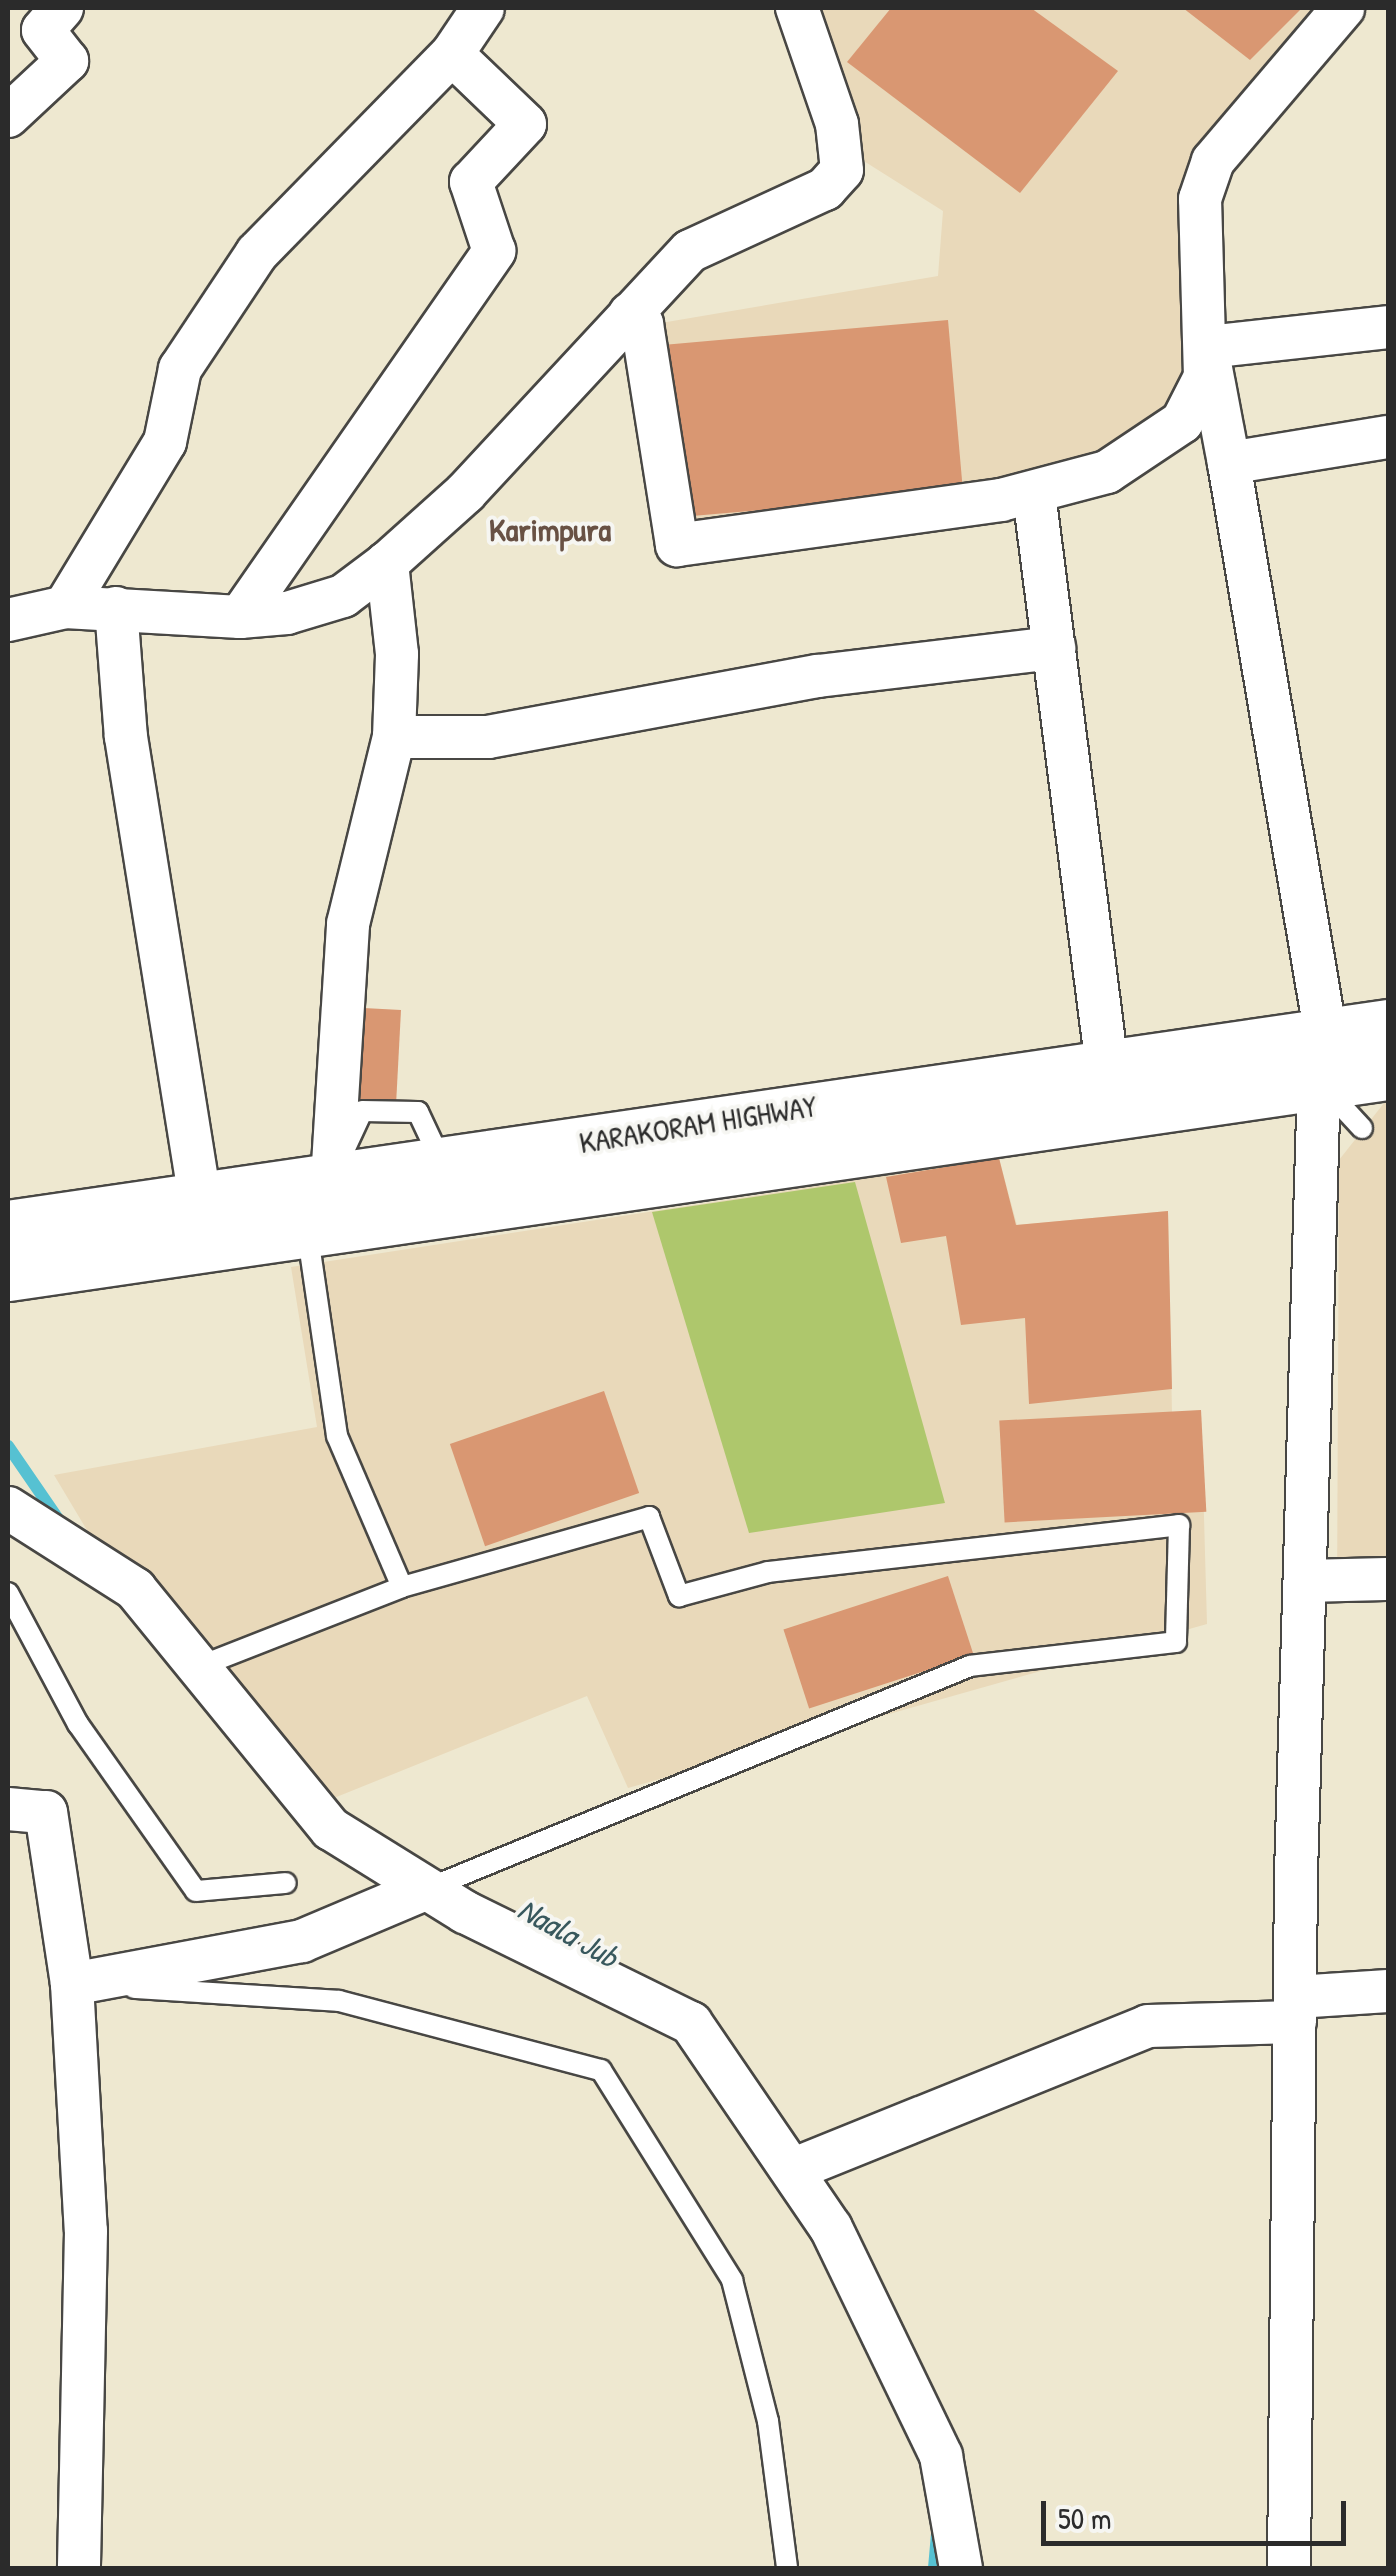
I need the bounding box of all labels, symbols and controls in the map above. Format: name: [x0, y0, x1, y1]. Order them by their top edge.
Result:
district label: Karimpura: [489, 511, 611, 549]
street label: KARAKORAM HIGHWAY: [577, 1087, 819, 1161]
water label: Naala Jub: [511, 1890, 625, 1976]
scale bar: [1046, 2481, 1351, 2543]
text: 50 m: [1058, 2498, 1111, 2538]

